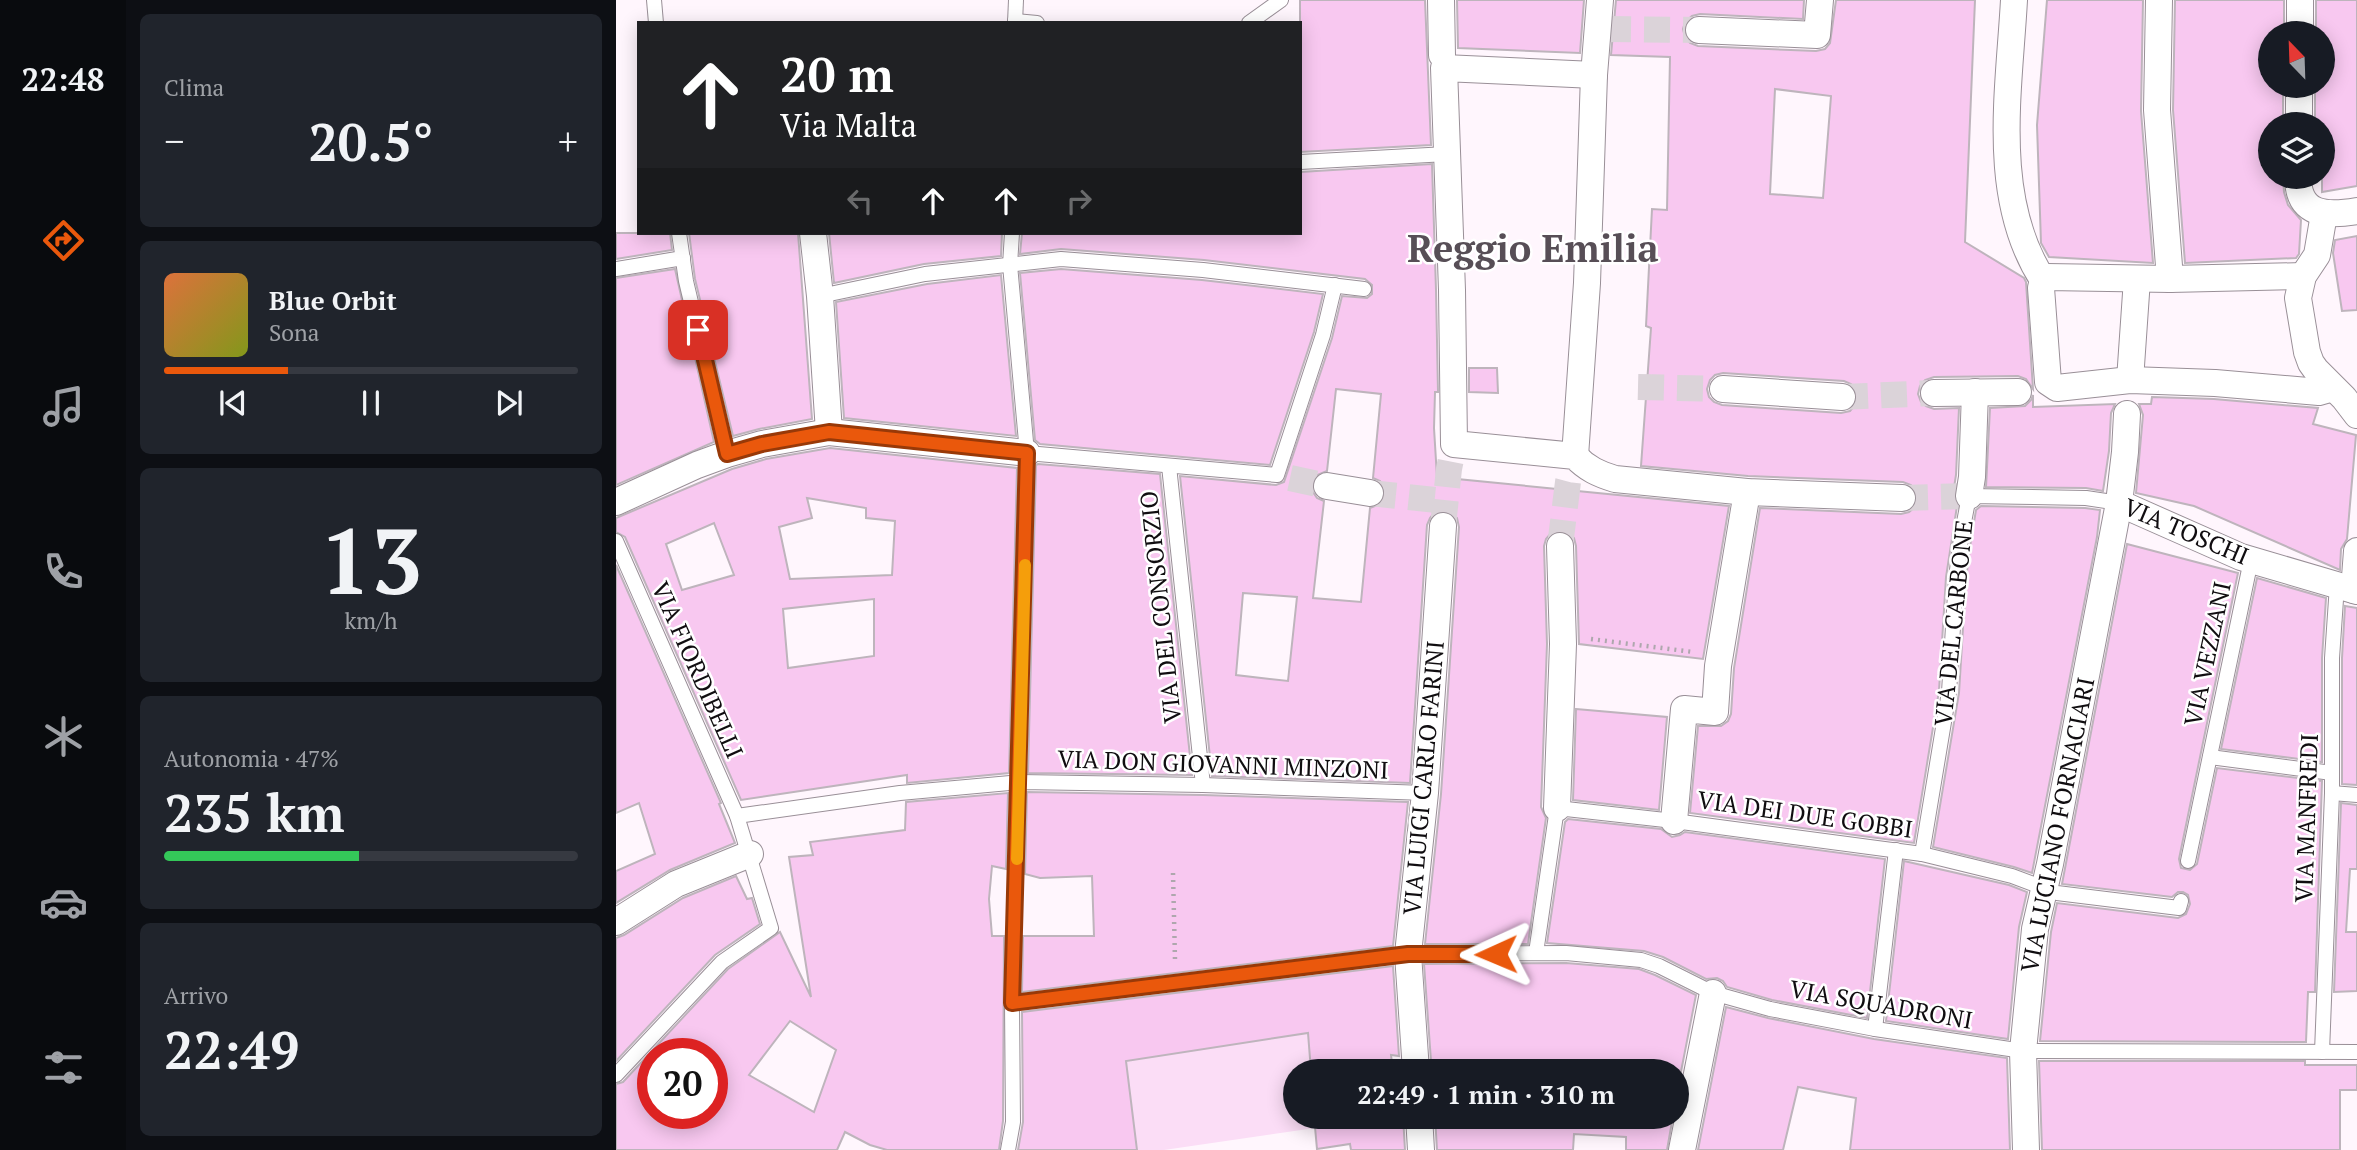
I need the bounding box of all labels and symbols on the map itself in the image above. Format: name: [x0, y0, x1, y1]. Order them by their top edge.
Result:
north arrow: [2258, 21, 2334, 98]
district label: Reggio Emilia: [1407, 223, 1659, 273]
pin: [668, 300, 728, 360]
street label: VIA DEL CONSORZIO: [1132, 489, 1188, 725]
street label: VIA TOSCHI: [2119, 490, 2254, 572]
street label: VIA DEL CARBONE: [1926, 518, 1980, 728]
street label: VIA FIORDIBELLI: [645, 576, 751, 763]
street label: VIA VEZZANI: [2176, 579, 2238, 729]
street label: VIA LUIGI CARLO FARINI: [1395, 639, 1451, 916]
street label: VIA LUCIANO FORNACIARI: [2013, 674, 2101, 975]
street label: VIA MANFREDI: [2287, 733, 2325, 903]
street label: VIA DON GIOVANNI MINZONI: [1057, 742, 1389, 786]
street label: VIA DEI DUE GOBBI: [1695, 783, 1915, 845]
position arrow: [1459, 917, 1533, 991]
street label: VIA SQUADRONI: [1787, 972, 1975, 1036]
speed limit sign: 20: [637, 1038, 728, 1129]

